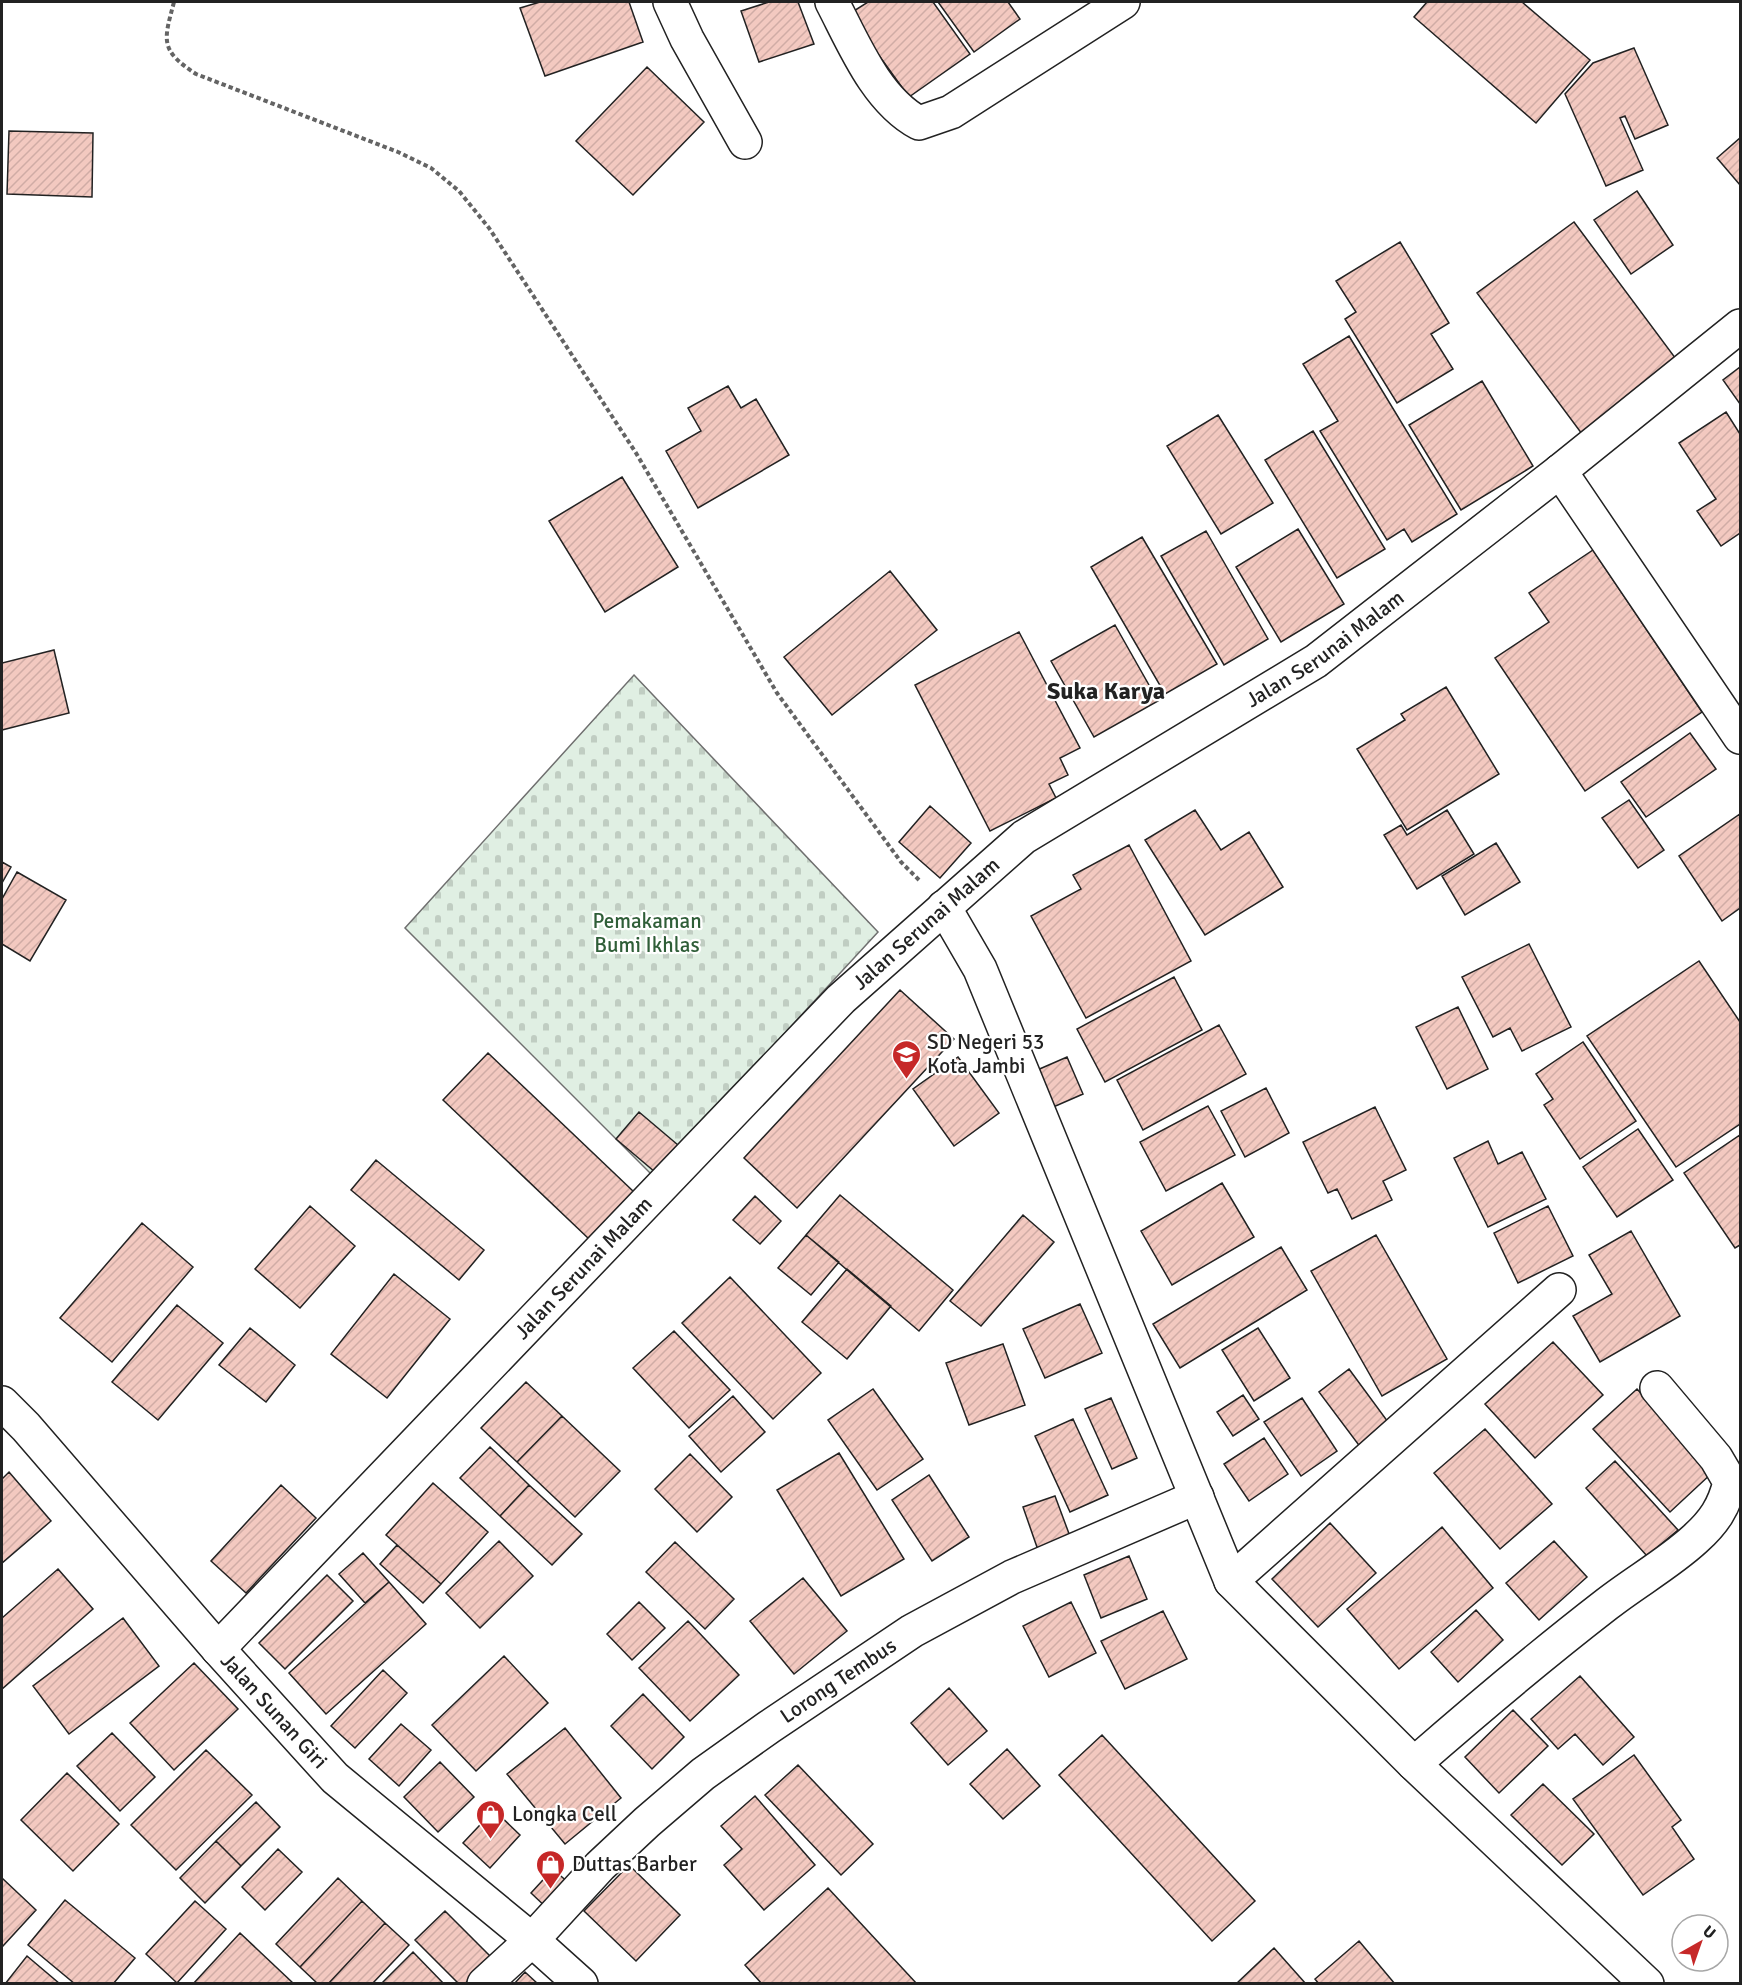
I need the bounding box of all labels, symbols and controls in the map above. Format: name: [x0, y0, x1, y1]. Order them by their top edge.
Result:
street label: Jalan Serunai Malam: [1241, 584, 1409, 713]
district label: Suka Karya: [1047, 676, 1165, 706]
street label: Jalan Serunai Malam: [847, 852, 1005, 996]
park label: Pemakaman Bumi Ikhlas: [592, 908, 702, 958]
place label: SD Negeri 53 Kota Jambi: [927, 1029, 1044, 1079]
school or university icon: SD Negeri 53 Kota Jambi: [890, 1038, 922, 1080]
street label: Jalan Serunai Malam: [509, 1191, 658, 1345]
street label: Lorong Tembus: [775, 1632, 901, 1729]
street label: Jalan Sunan Giri: [215, 1648, 333, 1774]
shop icon: Longka Cell: [475, 1798, 507, 1840]
place label: Longka Cell: [512, 1801, 617, 1827]
shop icon: Duttas Barber: [535, 1848, 567, 1890]
place label: Duttas Barber: [572, 1851, 697, 1877]
north arrow: [1670, 1913, 1730, 1973]
text: U: [1698, 1921, 1720, 1943]

